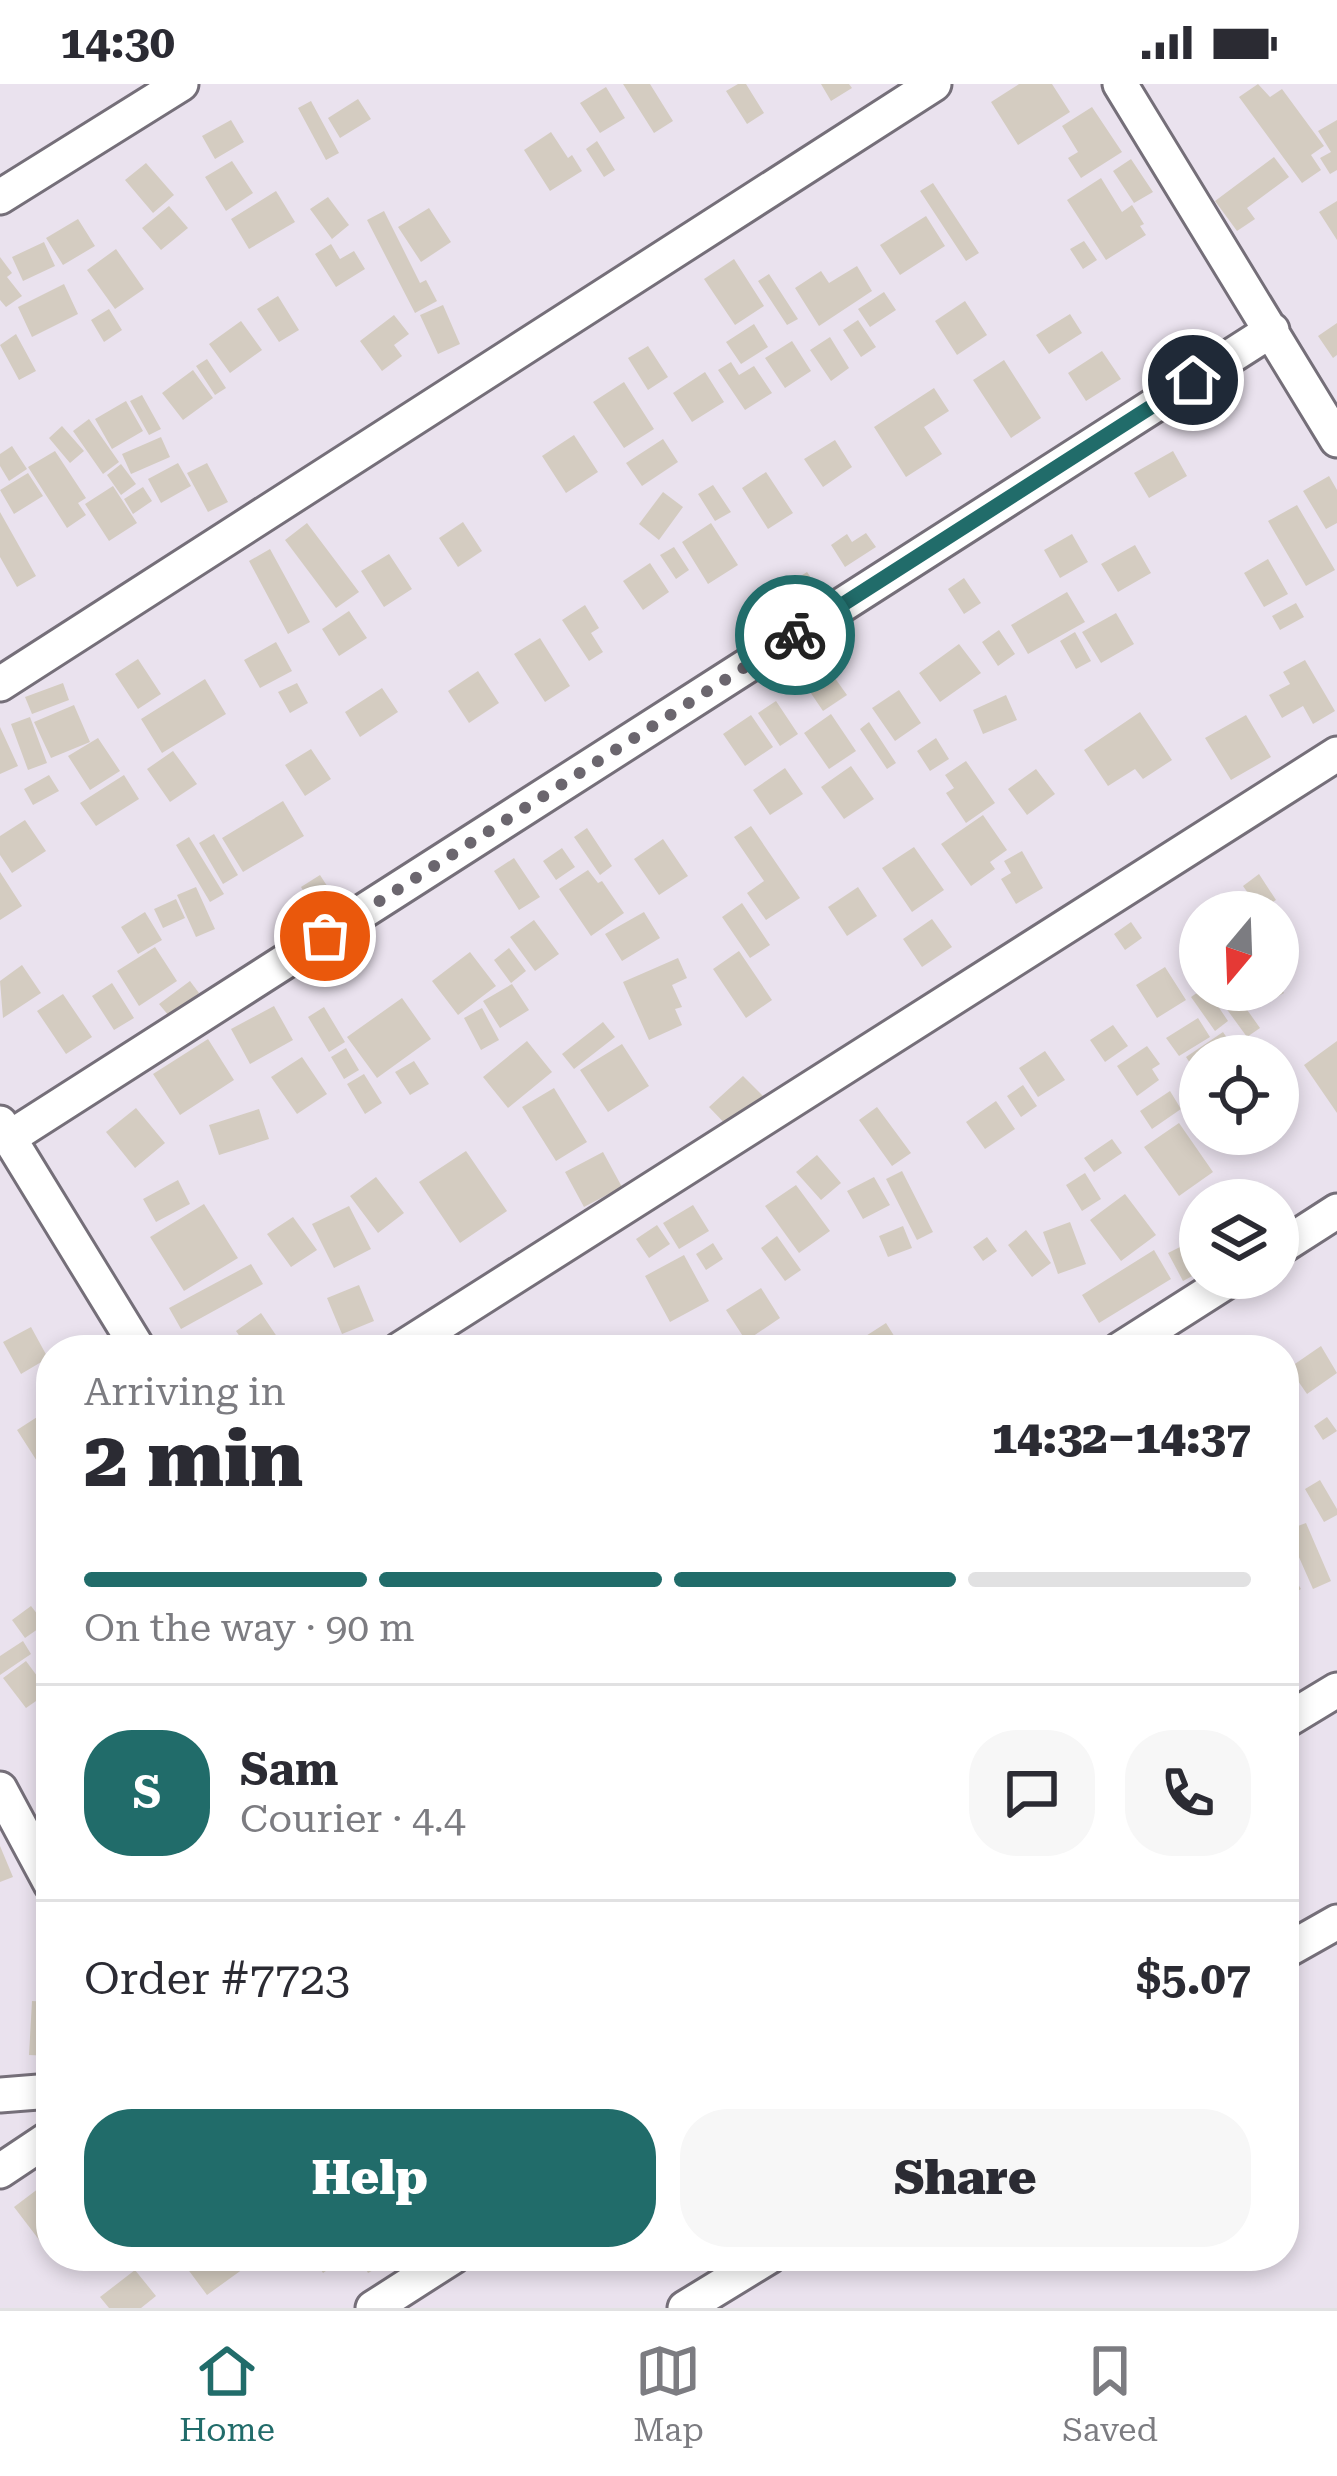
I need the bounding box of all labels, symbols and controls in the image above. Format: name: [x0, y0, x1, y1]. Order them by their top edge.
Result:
text: 14:30: [60, 16, 175, 69]
pin: [1142, 329, 1244, 431]
icon: home: [1160, 347, 1226, 413]
courier: [735, 575, 855, 695]
icon: bike: [762, 602, 828, 668]
pin: [274, 885, 376, 987]
north arrow: [1179, 891, 1299, 1011]
map controls: [1179, 891, 1299, 1299]
icon: bag: [292, 903, 358, 969]
button: locate: [1179, 1035, 1299, 1155]
button: layers: [1179, 1179, 1299, 1299]
text: Arriving in: [84, 1369, 286, 1415]
text: 14:32–14:37: [992, 1411, 1251, 1464]
text: 2 min: [84, 1414, 303, 1505]
text: On the way · 90 m: [84, 1605, 415, 1651]
button: chat: [969, 1730, 1095, 1856]
button: phone: [1125, 1730, 1251, 1856]
text: Sam: [240, 1743, 338, 1796]
text: S: [133, 1766, 161, 1819]
text: Courier · 4.4: [240, 1796, 466, 1842]
text: Order #7723: [84, 1952, 350, 2005]
text: $5.07: [1136, 1952, 1251, 2005]
button: Help: [84, 2109, 656, 2247]
button: Share: [680, 2109, 1251, 2247]
tab: Home: [179, 2338, 275, 2449]
tab: Map: [633, 2338, 704, 2449]
tab: Saved: [1062, 2338, 1158, 2449]

